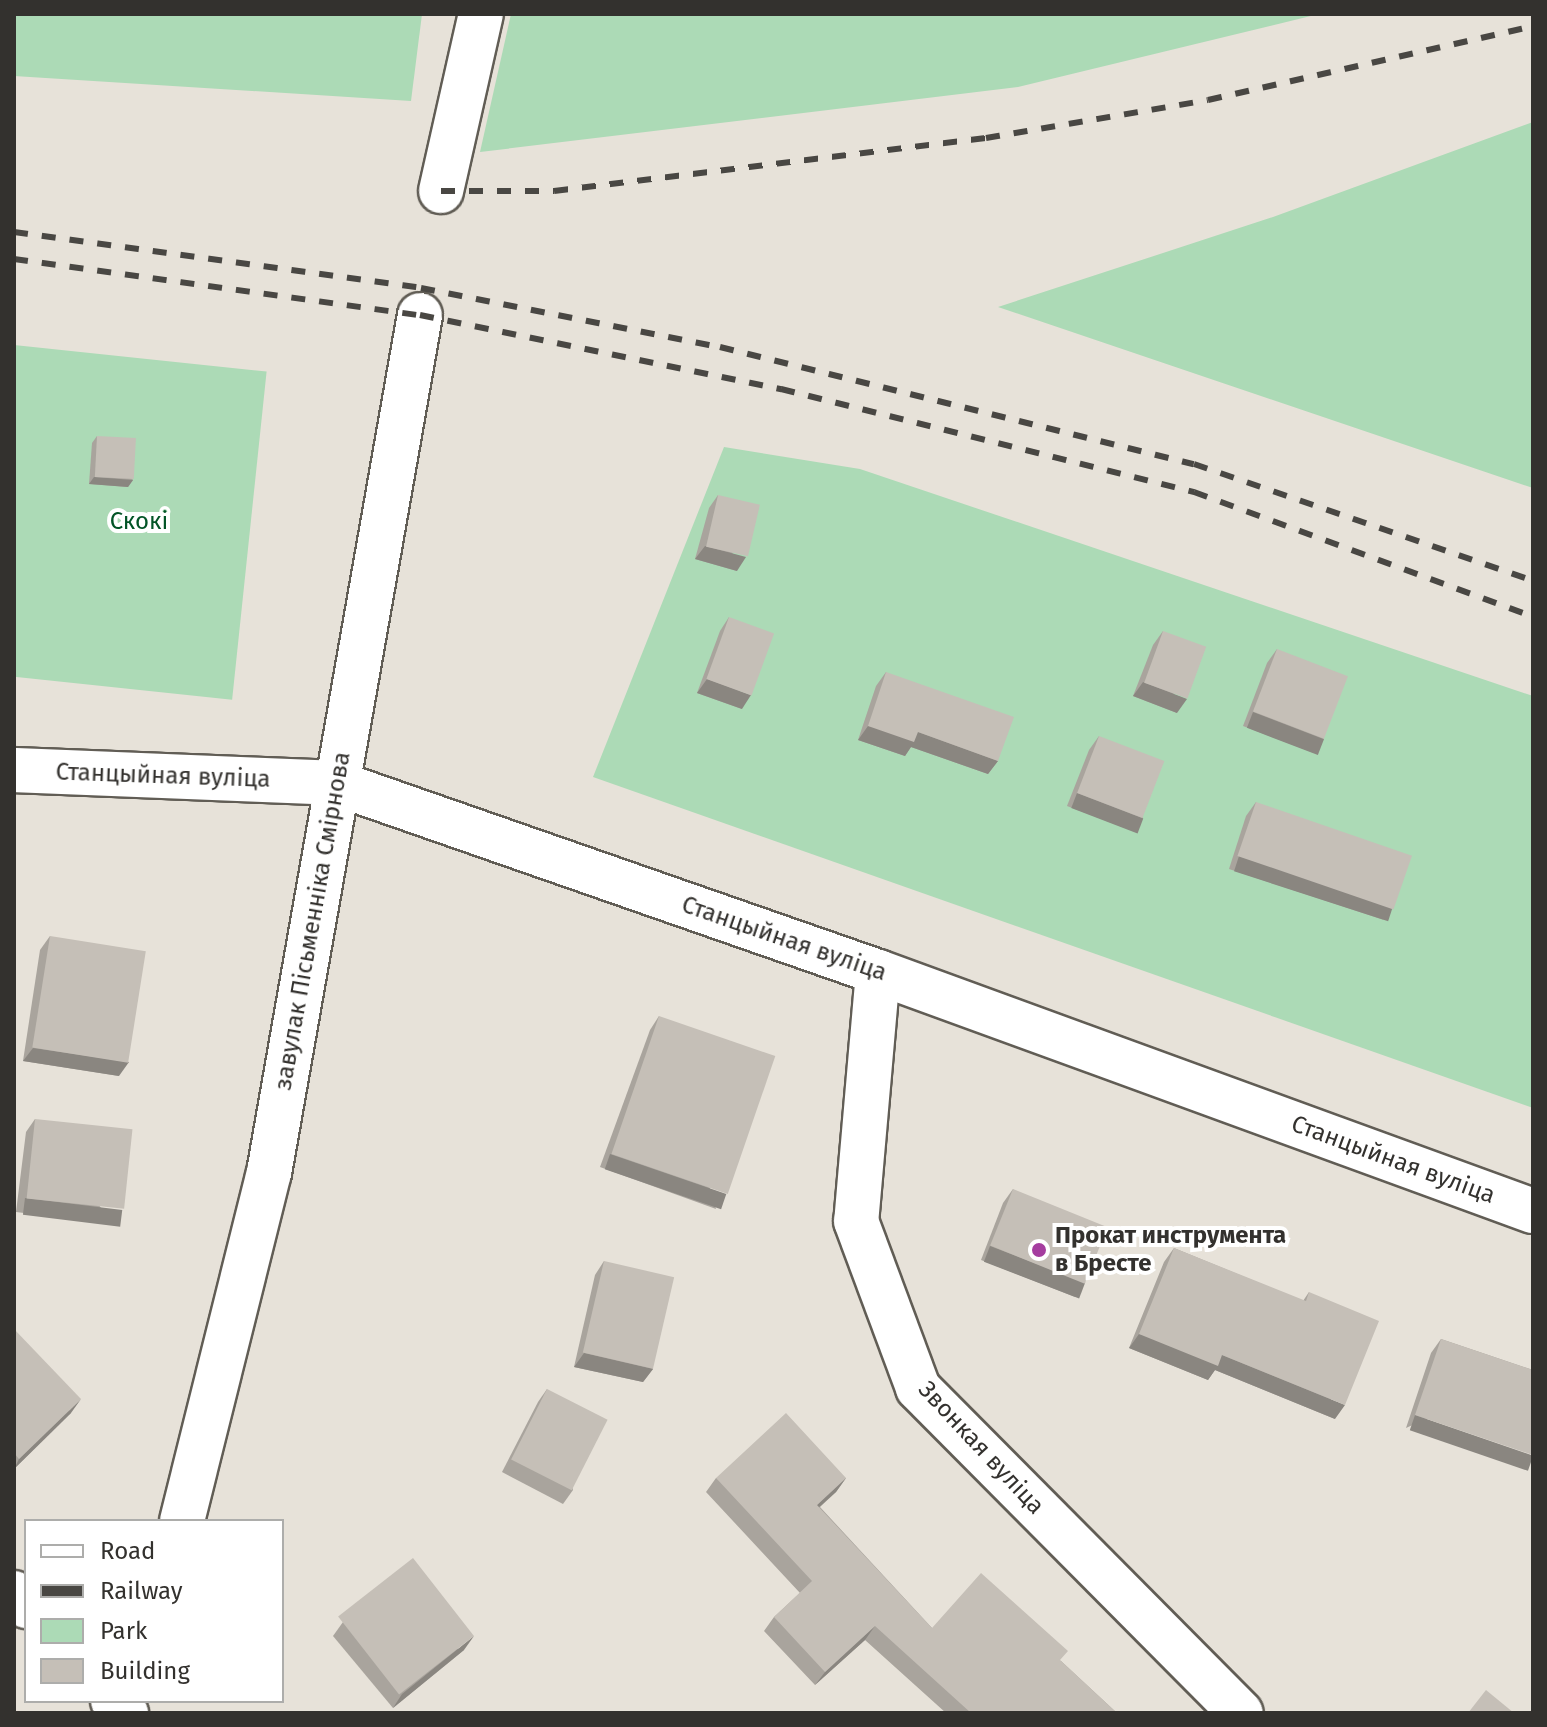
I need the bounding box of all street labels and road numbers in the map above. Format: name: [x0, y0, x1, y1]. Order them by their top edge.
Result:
street label: завулак Пісьменніка Смірнова: [269, 750, 357, 1092]
street label: Станцыйная вуліца: [55, 758, 271, 794]
street label: Станцыйная вуліца: [678, 890, 890, 988]
street label: Станцыйная вуліца: [1287, 1110, 1499, 1210]
street label: Звонкая вуліца: [912, 1376, 1050, 1520]

